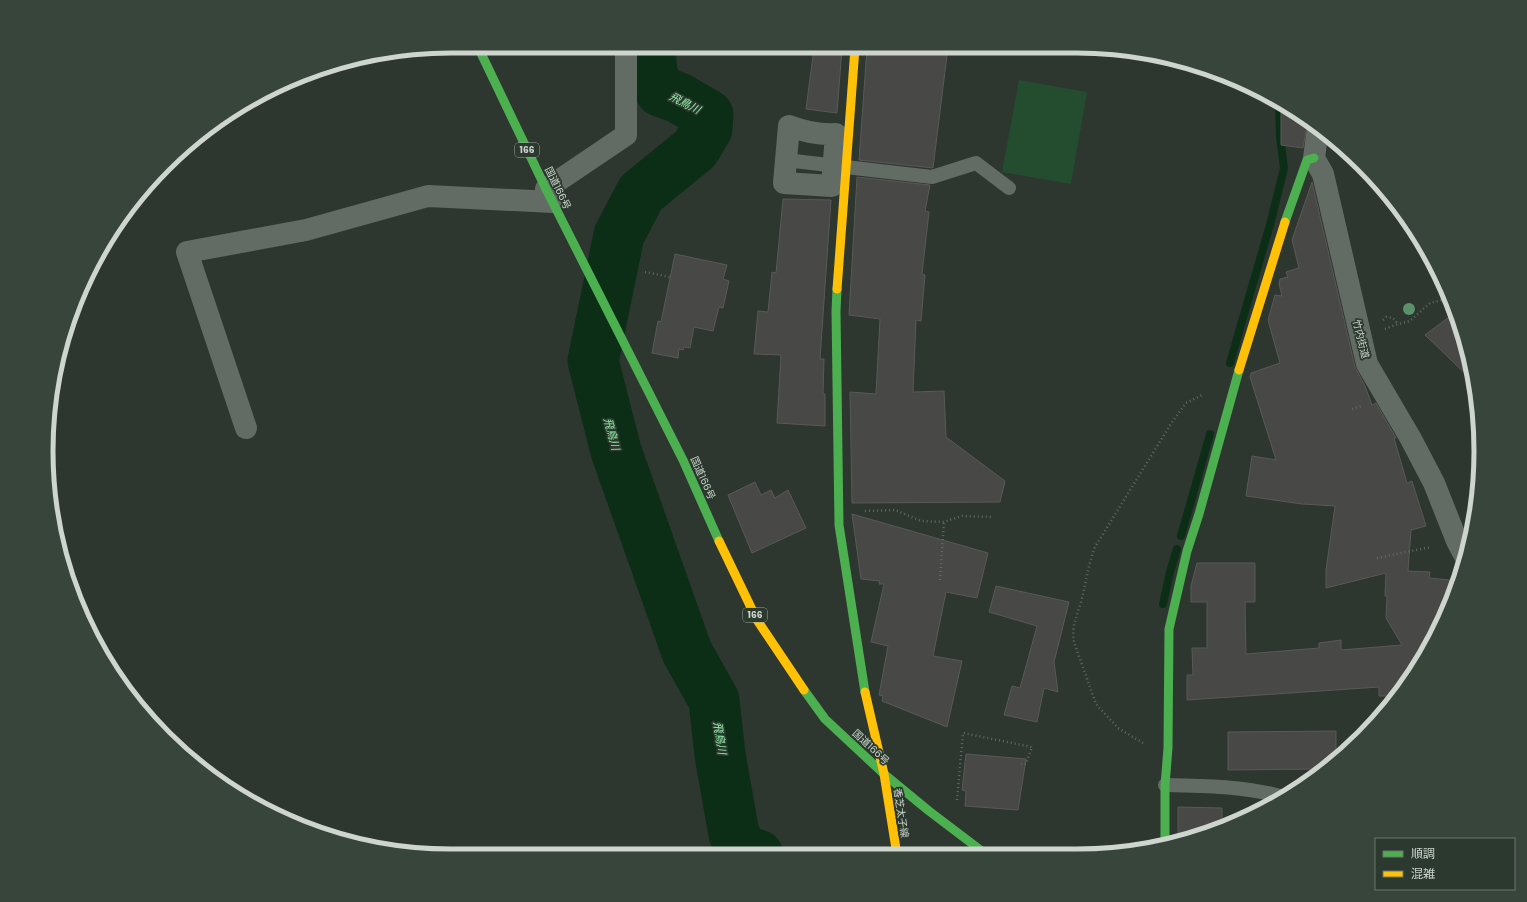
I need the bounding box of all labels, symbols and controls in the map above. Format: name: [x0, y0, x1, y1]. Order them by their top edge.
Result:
water label: 飛鳥川: [667, 88, 704, 118]
road number: 166: [515, 143, 539, 157]
street label: 国道166号: [541, 164, 575, 212]
street label: 竹内街道: [1349, 318, 1373, 360]
water label: 飛鳥川: [600, 416, 624, 453]
street label: 国道166号: [687, 454, 719, 502]
road number: 166: [743, 608, 767, 622]
water label: 飛鳥川: [710, 720, 731, 757]
street label: 国道166号: [849, 726, 893, 768]
street label: 香芝太子線: [890, 787, 912, 839]
legend: [1375, 838, 1515, 890]
text: 順調: [1411, 845, 1435, 862]
text: 混雑: [1411, 865, 1435, 882]

